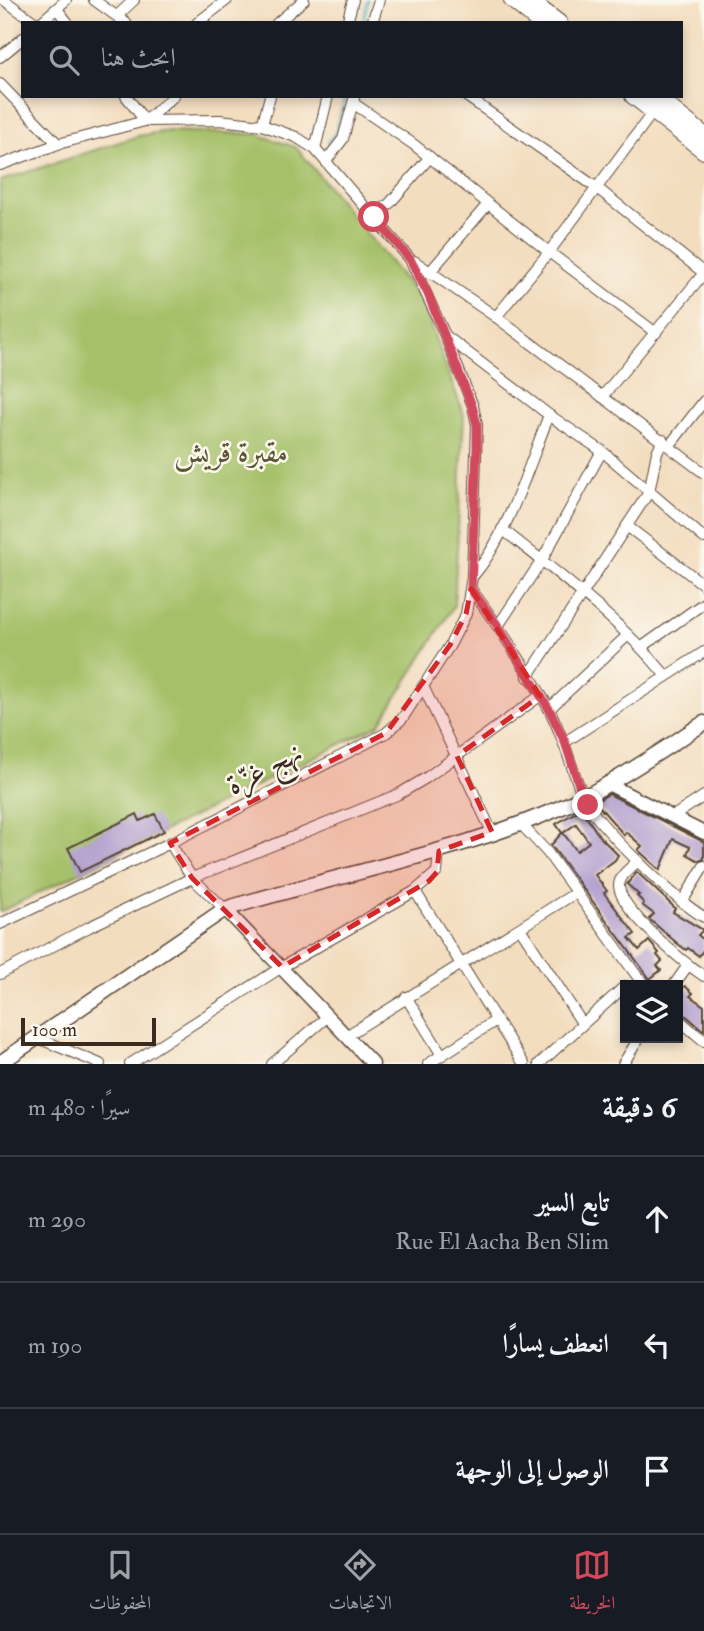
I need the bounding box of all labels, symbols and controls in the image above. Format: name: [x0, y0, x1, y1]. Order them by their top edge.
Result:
search box: [21, 21, 683, 98]
icon: search: [45, 41, 83, 79]
text: ابحث هنا: [101, 42, 176, 74]
route start: [358, 201, 389, 232]
park label: مقبرة قريش: [174, 434, 288, 472]
street label: نهج غزّة: [220, 734, 312, 810]
route end: [572, 789, 603, 820]
map controls: [620, 980, 683, 1043]
button: layers: [620, 980, 683, 1043]
scale bar: [21, 1015, 156, 1047]
text: 100 m: [32, 1018, 77, 1042]
text: 6 دقيقة: [602, 1089, 676, 1126]
text: سيرًا · 480 m: [28, 1093, 131, 1122]
text: تابع السير: [536, 1187, 609, 1219]
icon: ahead: [638, 1200, 676, 1238]
text: 290 m: [28, 1205, 86, 1234]
text: Rue El Aacha Ben Slim: [395, 1227, 609, 1256]
icon: left: [638, 1326, 676, 1364]
text: انعطف يسارًا: [503, 1328, 609, 1360]
text: 190 m: [28, 1331, 82, 1360]
icon: arrive: [638, 1452, 676, 1490]
text: الوصول إلى الوجهة: [456, 1454, 609, 1486]
tab: المحفوظات: [89, 1546, 151, 1621]
tab: الاتجاهات: [328, 1546, 392, 1621]
tab: الخريطة: [569, 1546, 615, 1621]

